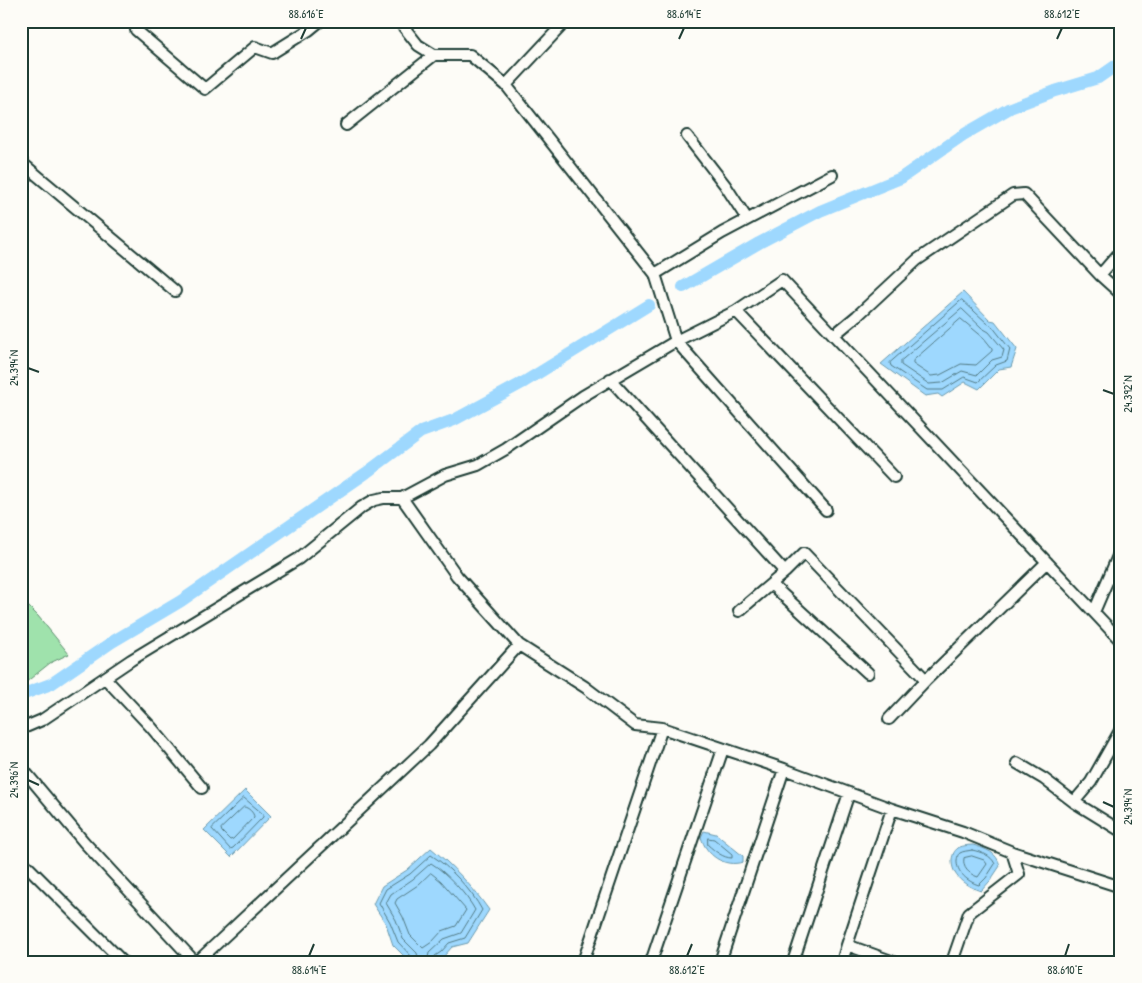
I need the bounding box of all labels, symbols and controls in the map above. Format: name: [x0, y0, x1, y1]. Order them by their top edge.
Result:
text: 88.616°E: [289, 5, 324, 22]
text: 88.614°E: [667, 5, 702, 22]
text: 88.612°E: [1044, 5, 1081, 22]
text: 24.394°N: [5, 350, 22, 386]
text: 24.392°N: [1119, 375, 1136, 413]
text: 24.396°N: [5, 762, 22, 798]
text: 24.394°N: [1119, 789, 1136, 825]
text: 88.614°E: [292, 961, 327, 978]
text: 88.612°E: [669, 961, 706, 978]
text: 88.610°E: [1047, 961, 1083, 978]

